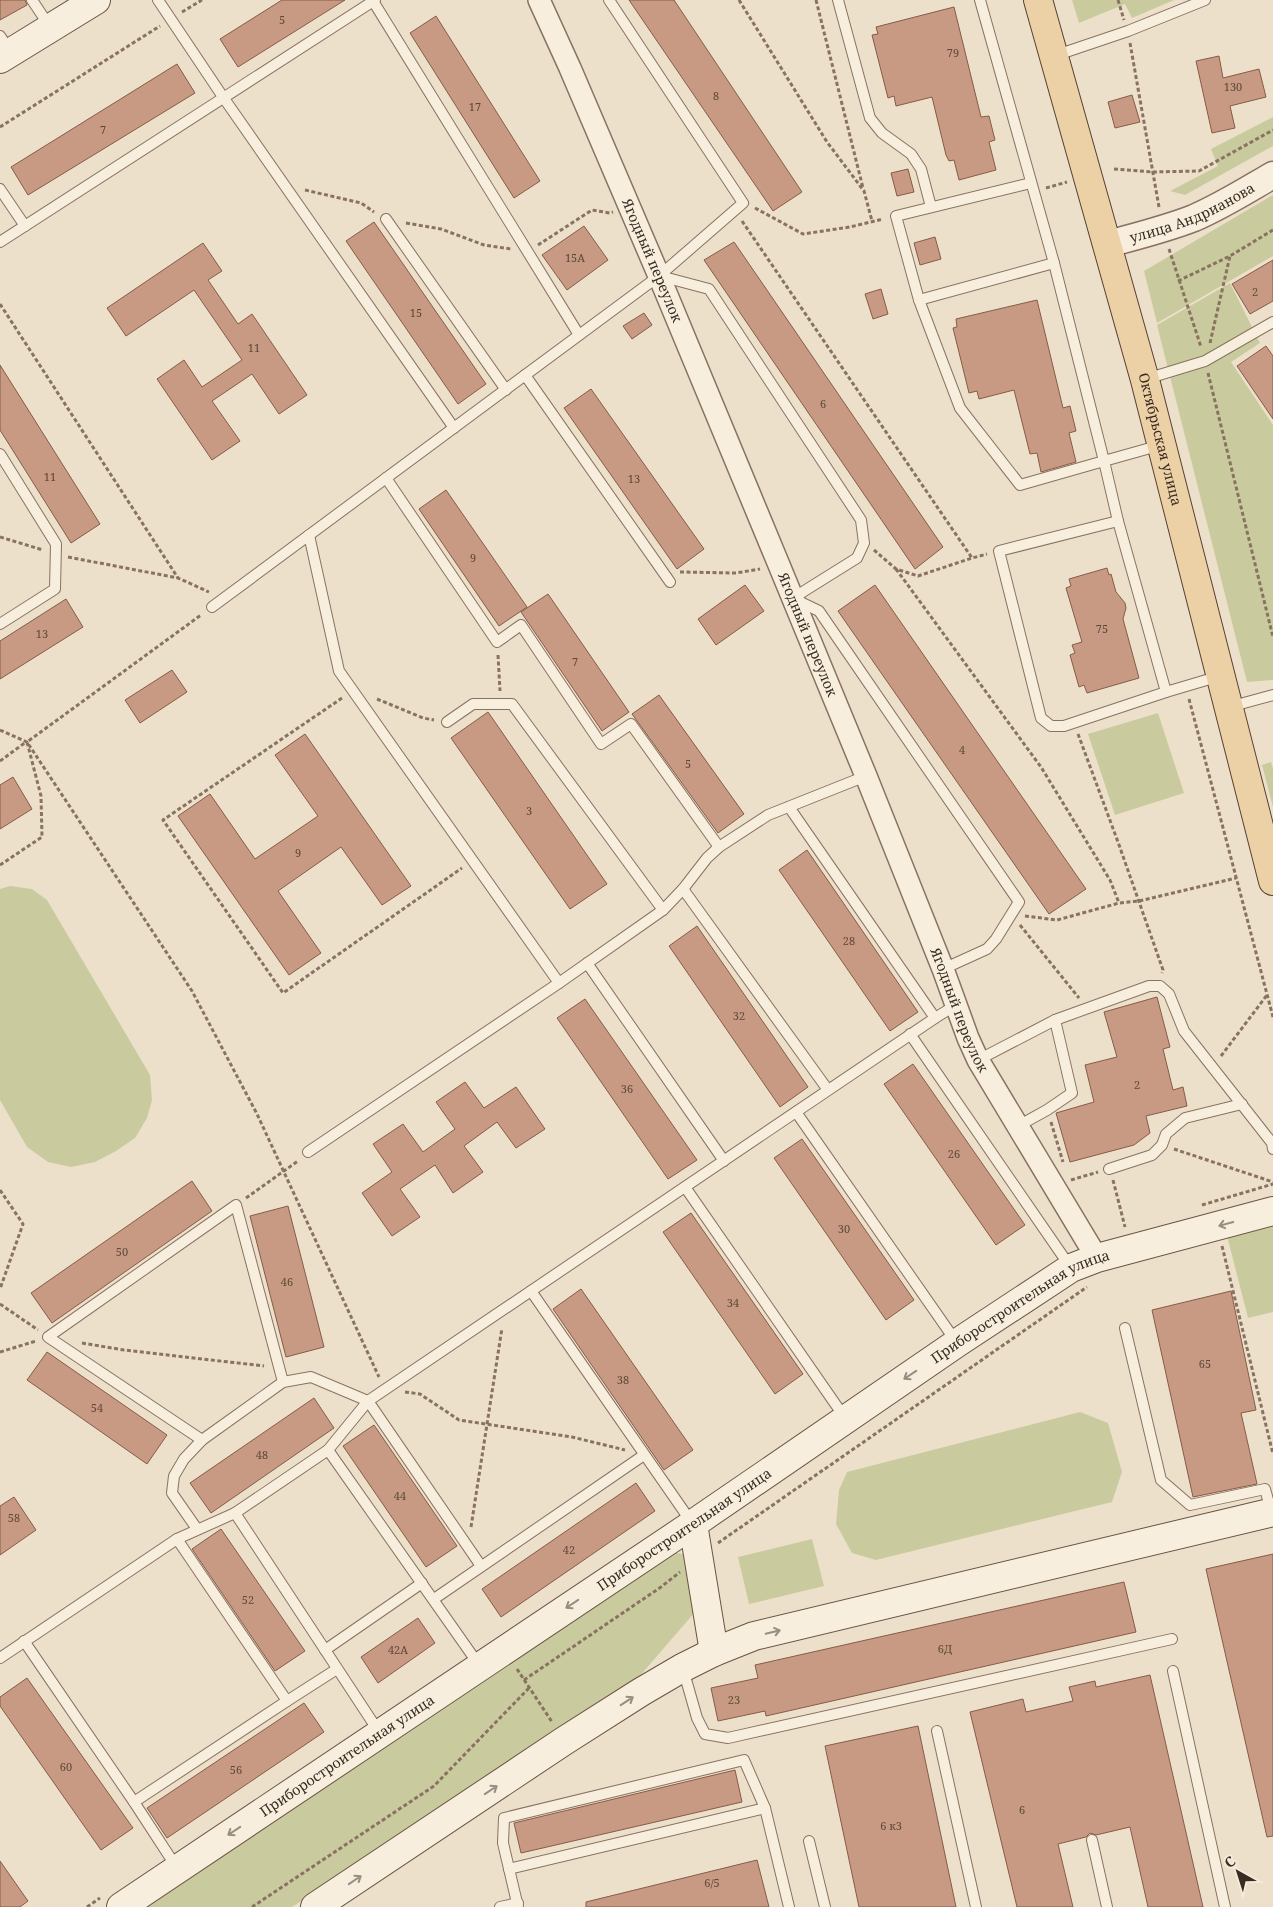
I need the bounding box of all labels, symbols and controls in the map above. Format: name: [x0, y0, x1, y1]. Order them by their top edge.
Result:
house number: 5: [279, 12, 285, 27]
house number: 79: [947, 45, 959, 60]
house number: 130: [1224, 79, 1242, 94]
house number: 8: [713, 88, 719, 103]
house number: 17: [469, 99, 481, 114]
house number: 7: [100, 122, 106, 137]
street label: улица Андрианова: [1127, 178, 1258, 247]
street label: Ягодный переулок: [618, 195, 687, 326]
house number: 15А: [565, 250, 585, 265]
house number: 2: [1252, 284, 1258, 299]
house number: 15: [410, 305, 422, 320]
house number: 11: [248, 340, 260, 355]
street label: Октябрьская улица: [1134, 370, 1187, 508]
house number: 6: [820, 396, 826, 411]
house number: 11: [44, 469, 56, 484]
house number: 13: [628, 471, 640, 486]
house number: 9: [470, 550, 476, 565]
street label: Ягодный переулок: [774, 568, 842, 700]
house number: 75: [1096, 621, 1108, 636]
house number: 13: [36, 626, 48, 641]
house number: 7: [572, 654, 578, 669]
house number: 4: [959, 742, 965, 757]
house number: 5: [685, 756, 691, 771]
house number: 3: [526, 803, 532, 818]
house number: 9: [295, 845, 301, 860]
house number: 28: [843, 933, 855, 948]
street label: Ягодный переулок: [926, 944, 994, 1076]
house number: 32: [733, 1008, 745, 1023]
house number: 2: [1134, 1077, 1140, 1092]
house number: 36: [621, 1081, 633, 1096]
house number: 26: [948, 1146, 960, 1161]
one-way arrow: [1218, 1219, 1234, 1229]
house number: 30: [838, 1221, 850, 1236]
house number: 50: [116, 1244, 128, 1259]
street label: Приборостроительная улица: [927, 1245, 1111, 1367]
house number: 46: [281, 1274, 293, 1289]
house number: 34: [727, 1295, 739, 1310]
house number: 65: [1199, 1356, 1211, 1371]
one-way arrow: [903, 1370, 917, 1380]
house number: 38: [617, 1372, 629, 1387]
house number: 54: [91, 1400, 103, 1415]
house number: 48: [256, 1447, 268, 1462]
street label: Приборостроительная улица: [593, 1463, 775, 1595]
house number: 44: [394, 1488, 406, 1503]
house number: 58: [8, 1510, 20, 1525]
house number: 42: [563, 1542, 575, 1557]
house number: 52: [242, 1592, 254, 1607]
one-way arrow: [566, 1599, 580, 1609]
one-way arrow: [764, 1627, 780, 1636]
house number: 6Д: [938, 1641, 952, 1656]
house number: 42А: [388, 1642, 408, 1657]
street label: Приборостроительная улица: [256, 1690, 438, 1821]
house number: 23: [728, 1692, 740, 1707]
one-way arrow: [619, 1696, 633, 1706]
house number: 60: [60, 1759, 72, 1774]
house number: 56: [230, 1762, 242, 1777]
one-way arrow: [483, 1785, 497, 1795]
house number: 6: [1019, 1802, 1025, 1817]
house number: 6 к3: [880, 1818, 902, 1833]
one-way arrow: [227, 1826, 241, 1836]
north arrow: [1213, 1847, 1263, 1897]
text: С: [1220, 1851, 1239, 1872]
one-way arrow: [348, 1875, 362, 1885]
house number: 6/5: [704, 1875, 720, 1890]

